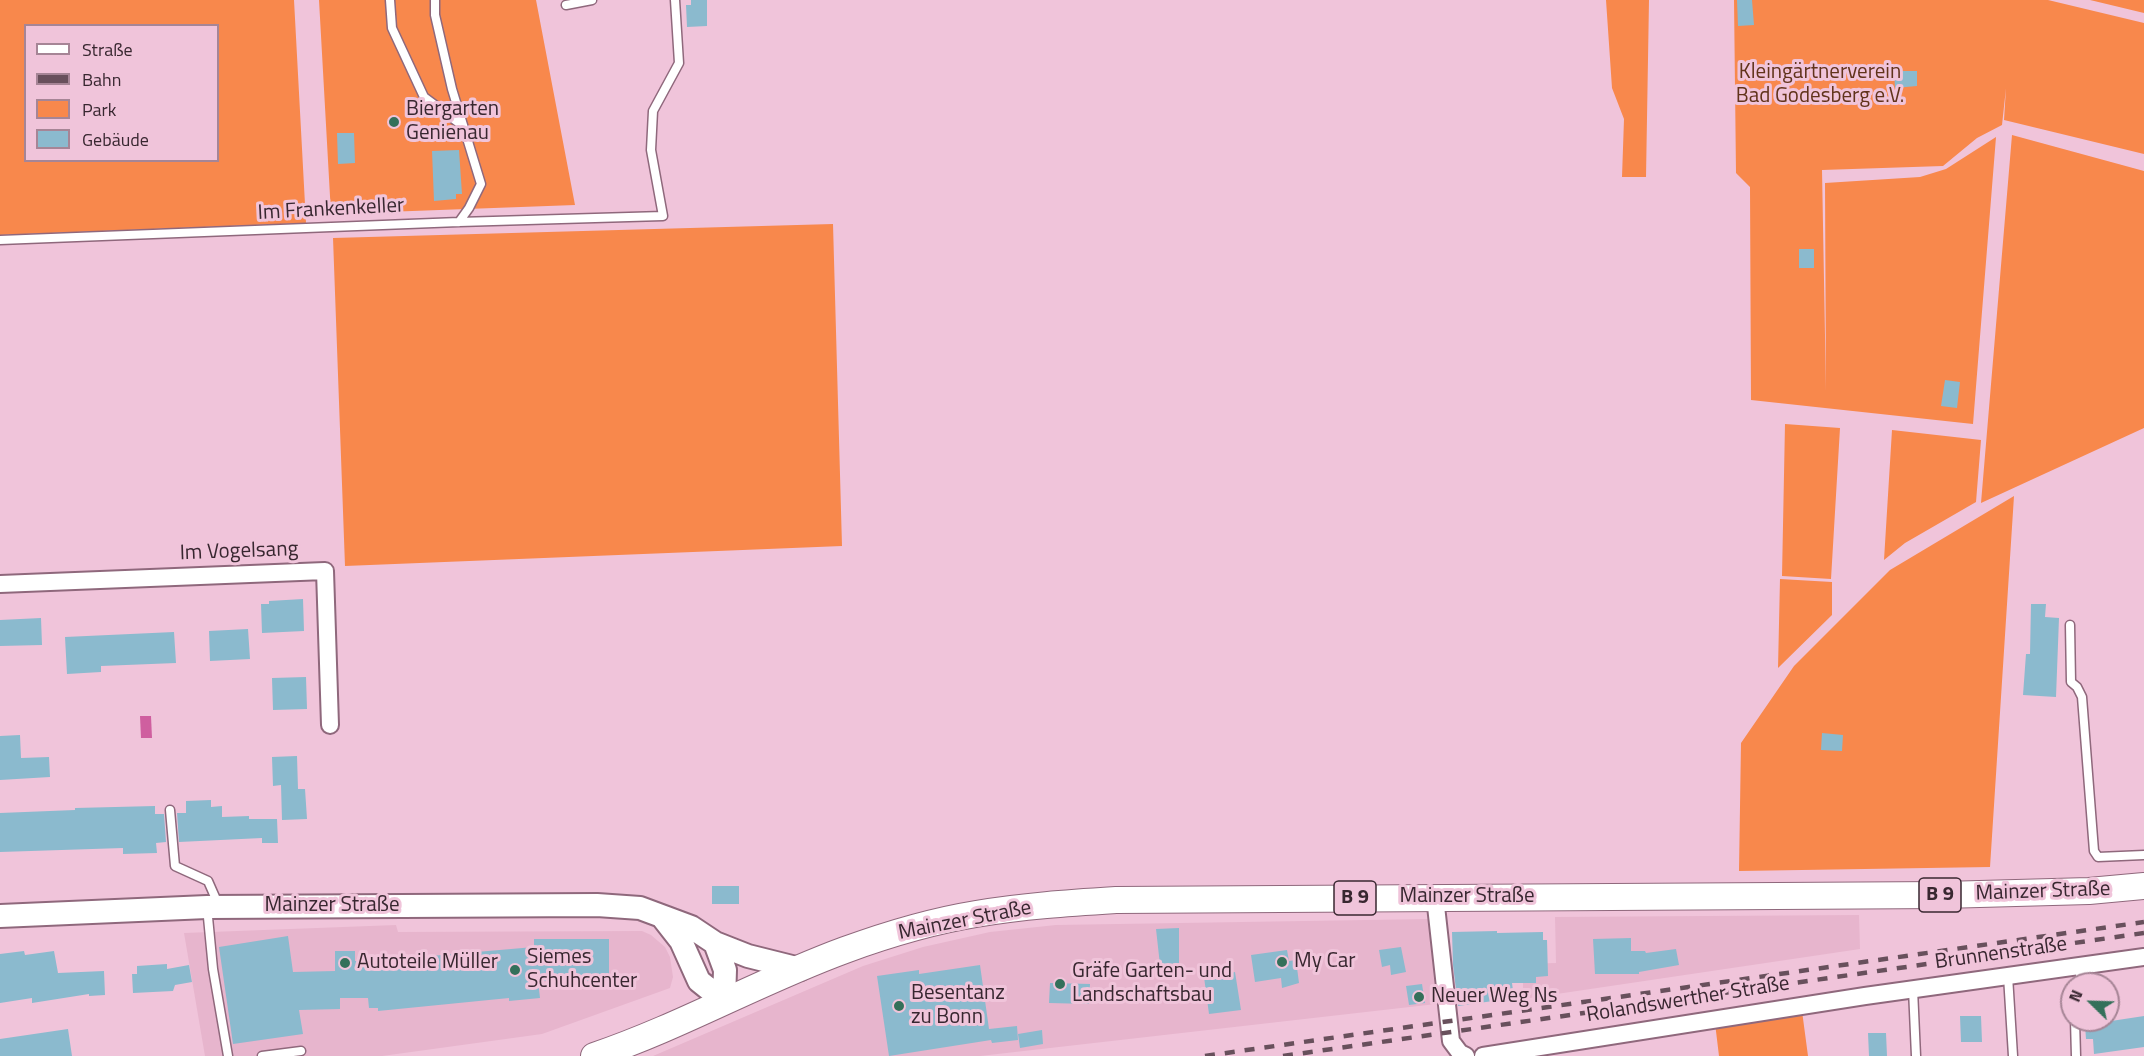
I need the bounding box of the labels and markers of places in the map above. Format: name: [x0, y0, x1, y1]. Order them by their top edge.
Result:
place label: Biergarten Genienau: [406, 97, 499, 147]
marker: Biergarten Genienau: [387, 115, 401, 129]
place label: Siemes Schuhcenter: [527, 945, 637, 995]
place label: My Car: [1294, 949, 1356, 975]
place label: Autoteile Müller: [357, 950, 498, 976]
marker: My Car: [1275, 955, 1289, 969]
marker: Autoteile Müller: [338, 956, 352, 970]
place label: Gräfe Garten- und Landschaftsbau: [1072, 959, 1232, 1009]
marker: Siemes Schuhcenter: [508, 963, 522, 977]
marker: Gräfe Garten- und Landschaftsbau: [1053, 977, 1067, 991]
place label: Besentanz zu Bonn: [911, 981, 1005, 1031]
place label: Neuer Weg Ns: [1431, 984, 1558, 1010]
marker: Neuer Weg Ns: [1412, 990, 1426, 1004]
marker: Besentanz zu Bonn: [892, 999, 906, 1013]

